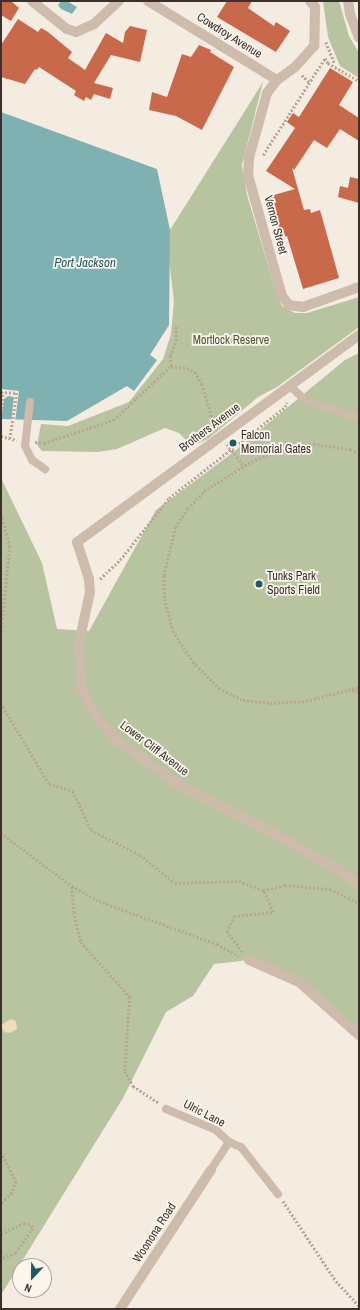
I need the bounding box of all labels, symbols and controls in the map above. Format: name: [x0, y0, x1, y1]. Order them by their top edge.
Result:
street label: Cowdroy Avenue: [193, 10, 265, 62]
street label: Vernon Street: [260, 194, 290, 256]
water label: Port Jackson: [54, 255, 116, 271]
park label: Mortlock Reserve: [193, 334, 269, 348]
street label: Brothers Avenue: [176, 400, 244, 456]
place label: Falcon Memorial Gates: [241, 429, 311, 457]
marker: Falcon Memorial Gates: [228, 438, 238, 448]
place label: Tunks Park Sports Field: [267, 570, 320, 598]
marker: Tunks Park Sports Field: [254, 579, 264, 589]
street label: Lower Cliff Avenue: [117, 718, 191, 780]
street label: Ulric Lane: [181, 1097, 227, 1131]
street label: Woonona Road: [130, 1200, 180, 1266]
north arrow: [12, 1258, 52, 1298]
text: N: [22, 1280, 34, 1296]

